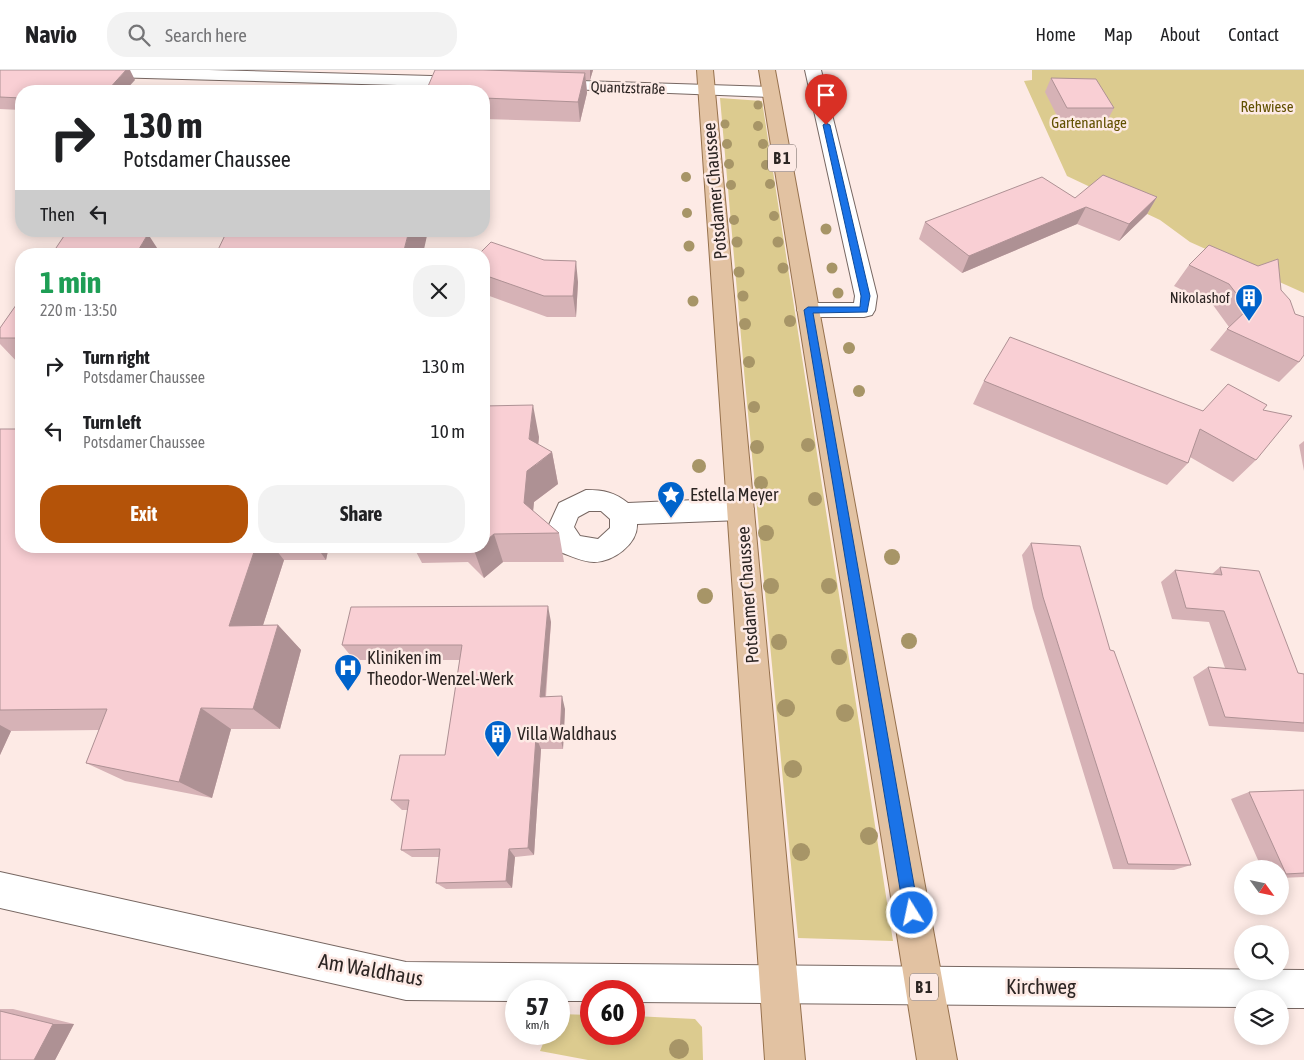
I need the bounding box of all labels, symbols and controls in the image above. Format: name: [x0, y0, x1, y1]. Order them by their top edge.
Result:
search box: [107, 12, 457, 57]
text: Navio: [25, 21, 77, 48]
icon: search: [125, 21, 153, 49]
text: Search here: [165, 24, 247, 46]
text: Home: [1036, 24, 1076, 45]
text: Map: [1104, 24, 1133, 45]
text: About: [1161, 24, 1200, 45]
text: Contact: [1228, 24, 1279, 45]
pin: [805, 74, 847, 125]
street label: Quantzstraße: [590, 78, 666, 97]
icon: arrive: [812, 81, 840, 109]
park label: Rehwiese: [1241, 98, 1294, 115]
icon: right: [40, 105, 105, 170]
text: 130 m: [123, 105, 202, 145]
park label: Gartenanlage: [1051, 114, 1127, 131]
street label: Potsdamer Chaussee: [698, 122, 731, 260]
road number: B 1: [768, 145, 796, 172]
text: Potsdamer Chaussee: [123, 146, 291, 172]
icon: left: [85, 200, 113, 228]
text: Then: [40, 203, 75, 225]
text: 1 min: [40, 265, 101, 299]
button: close: [413, 265, 465, 317]
building icon: Nikolashof: [1234, 283, 1264, 322]
place label: Nikolashof: [1170, 289, 1230, 306]
text: 220 m · 13:50: [40, 301, 117, 319]
text: Turn right: [83, 346, 150, 368]
icon: right: [40, 352, 68, 380]
text: 130 m: [422, 355, 465, 377]
text: Potsdamer Chaussee: [83, 368, 205, 386]
text: Turn left: [83, 411, 141, 433]
icon: left: [40, 417, 68, 445]
text: 10 m: [431, 420, 465, 442]
text: Potsdamer Chaussee: [83, 433, 205, 451]
place icon: Estella Meyer: [656, 480, 686, 519]
place label: Estella Meyer: [690, 484, 779, 505]
button: Exit: [40, 485, 248, 543]
button: Share: [258, 485, 465, 543]
street label: Potsdamer Chaussee: [732, 526, 763, 664]
place label: Kliniken im Theodor-Wenzel-Werk: [367, 647, 514, 689]
hospital icon: Kliniken im Theodor-Wenzel-Werk: [333, 653, 363, 692]
building icon: Villa Waldhaus: [483, 719, 513, 758]
place label: Villa Waldhaus: [517, 723, 617, 744]
north arrow: [1234, 860, 1289, 915]
map controls: [1234, 860, 1289, 1045]
position arrow: [885, 886, 937, 938]
button: search: [1234, 925, 1289, 980]
street label: Am Waldhaus: [317, 948, 425, 990]
road number: B 1: [910, 974, 938, 1000]
street label: Kirchweg: [1006, 974, 1076, 998]
speed limit sign: 60: [580, 980, 645, 1045]
button: layers: [1234, 990, 1289, 1045]
text: 57: [526, 992, 549, 1020]
text: km/h: [526, 1018, 549, 1032]

